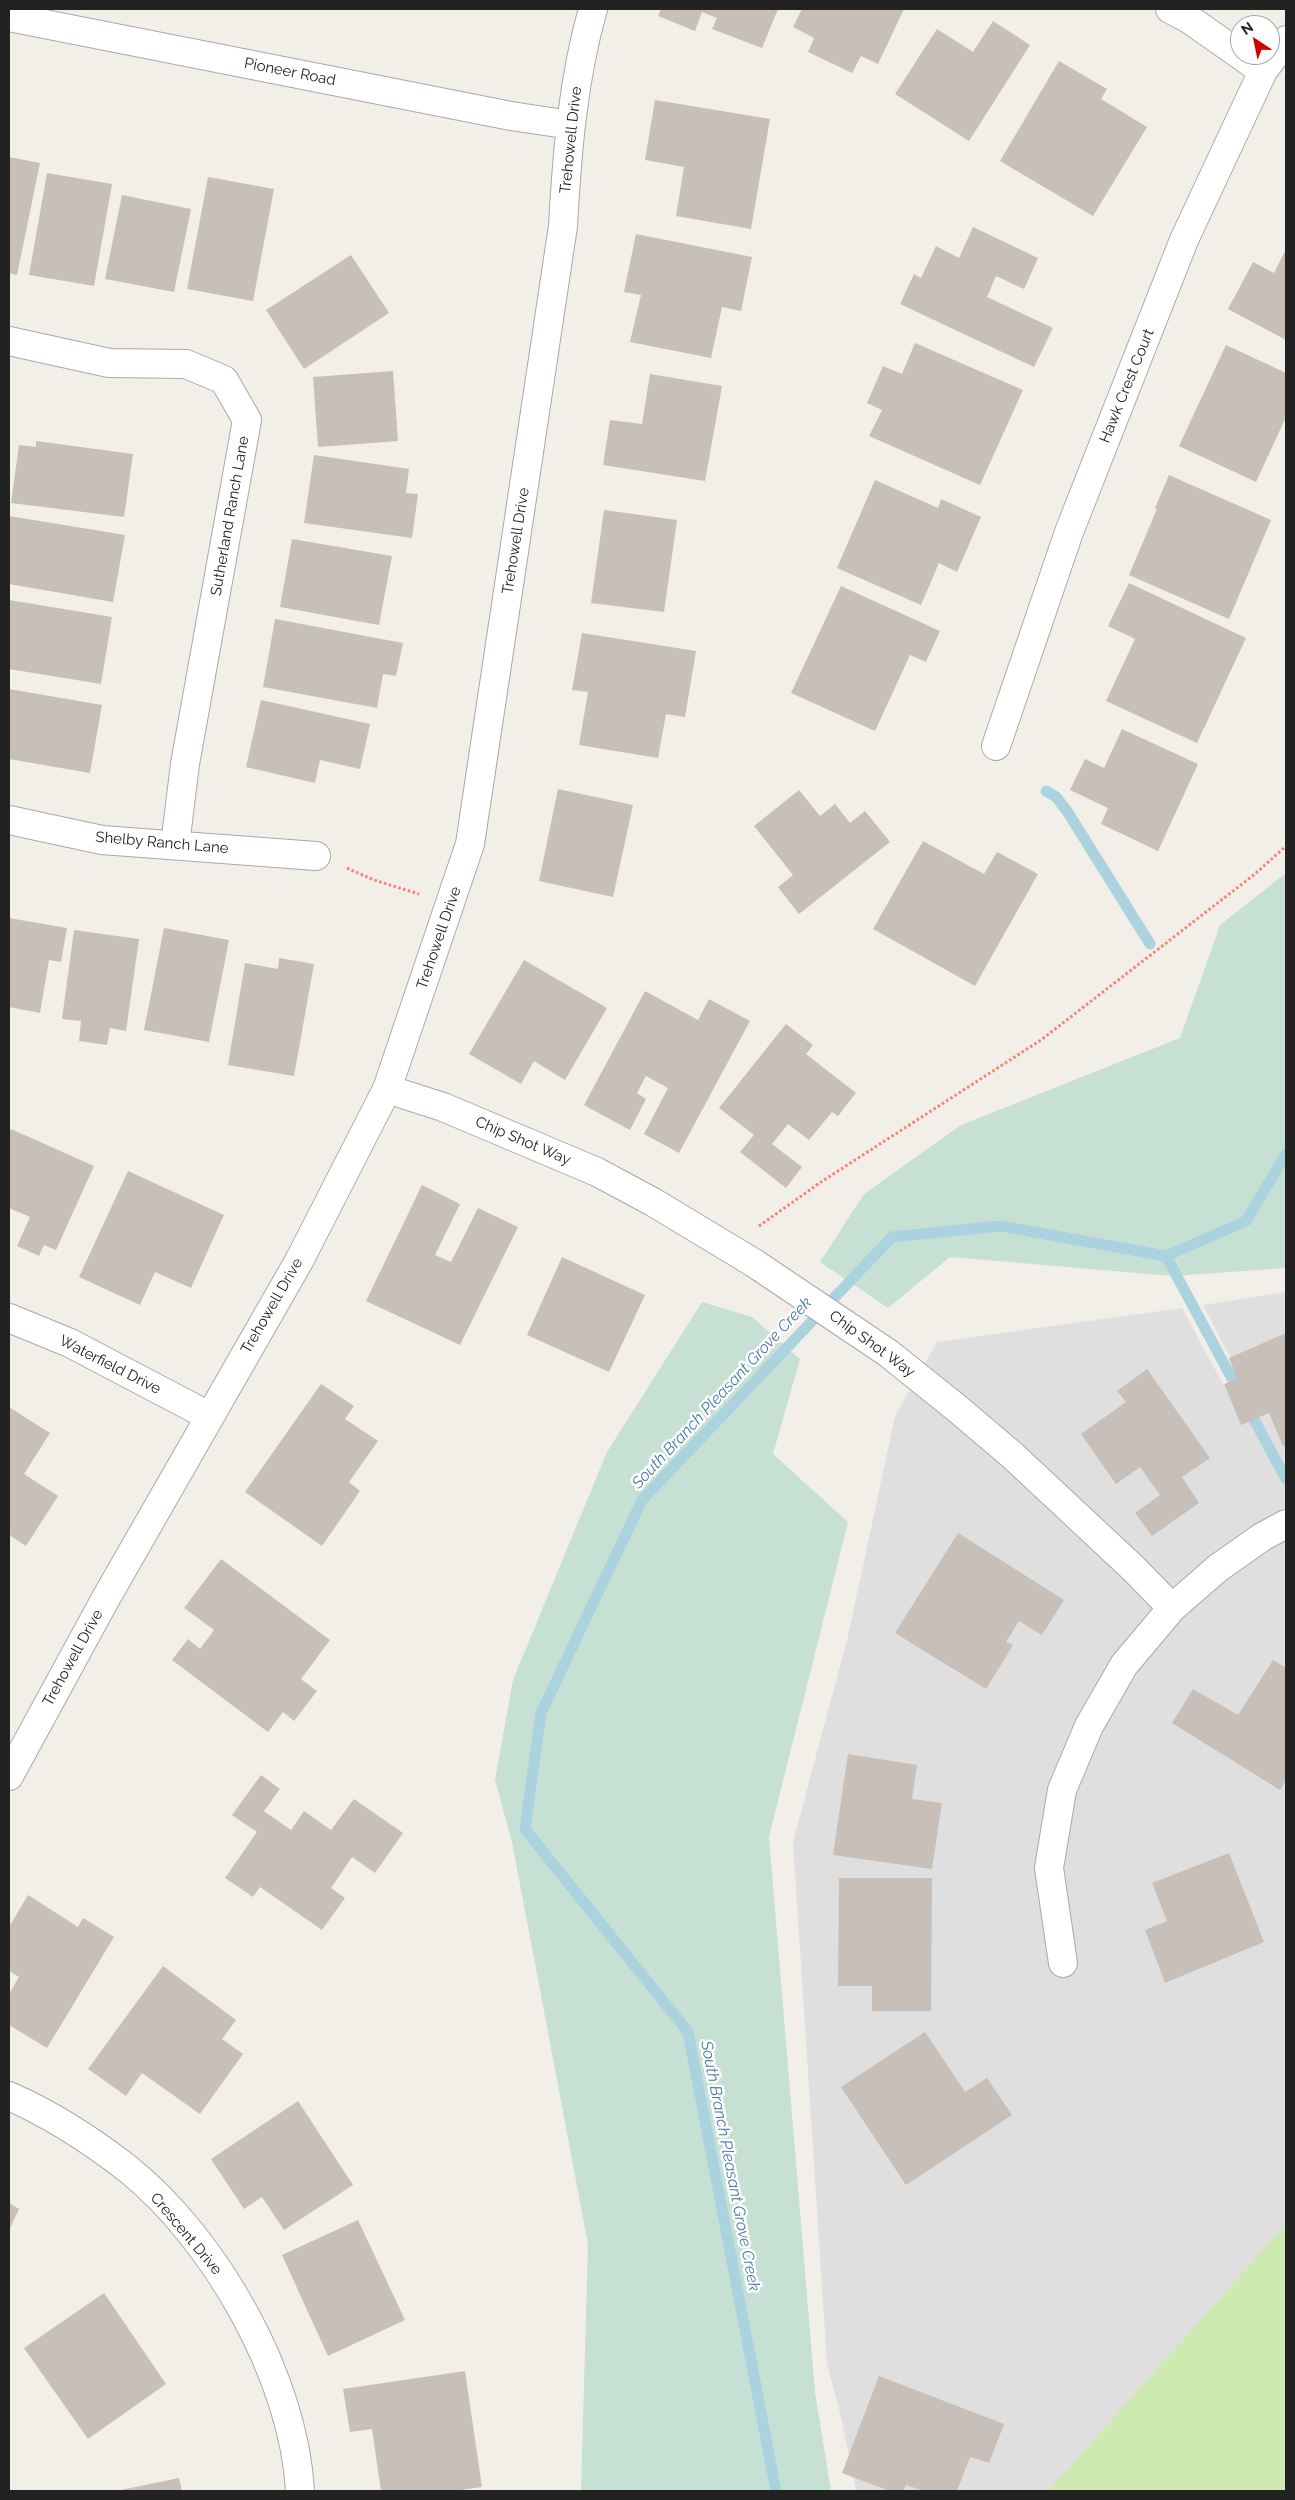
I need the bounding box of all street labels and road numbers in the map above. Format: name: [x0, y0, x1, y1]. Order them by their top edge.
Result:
street label: Pioneer Road: [243, 54, 337, 90]
street label: Trehowell Drive: [556, 86, 586, 194]
street label: Hawk Crest Court: [1096, 326, 1158, 446]
street label: Sutherland Ranch Lane: [207, 435, 253, 597]
street label: Trehowell Drive: [499, 486, 533, 596]
street label: Shelby Ranch Lane: [95, 828, 229, 858]
street label: Trehowell Drive: [413, 884, 465, 992]
street label: Chip Shot Way: [473, 1113, 573, 1169]
street label: Trehowell Drive: [237, 1255, 307, 1357]
street label: Chip Shot Way: [826, 1307, 918, 1381]
street label: Waterfield Drive: [56, 1332, 164, 1398]
street label: Trehowell Drive: [39, 1607, 107, 1709]
street label: Crescent Drive: [146, 2189, 226, 2279]

